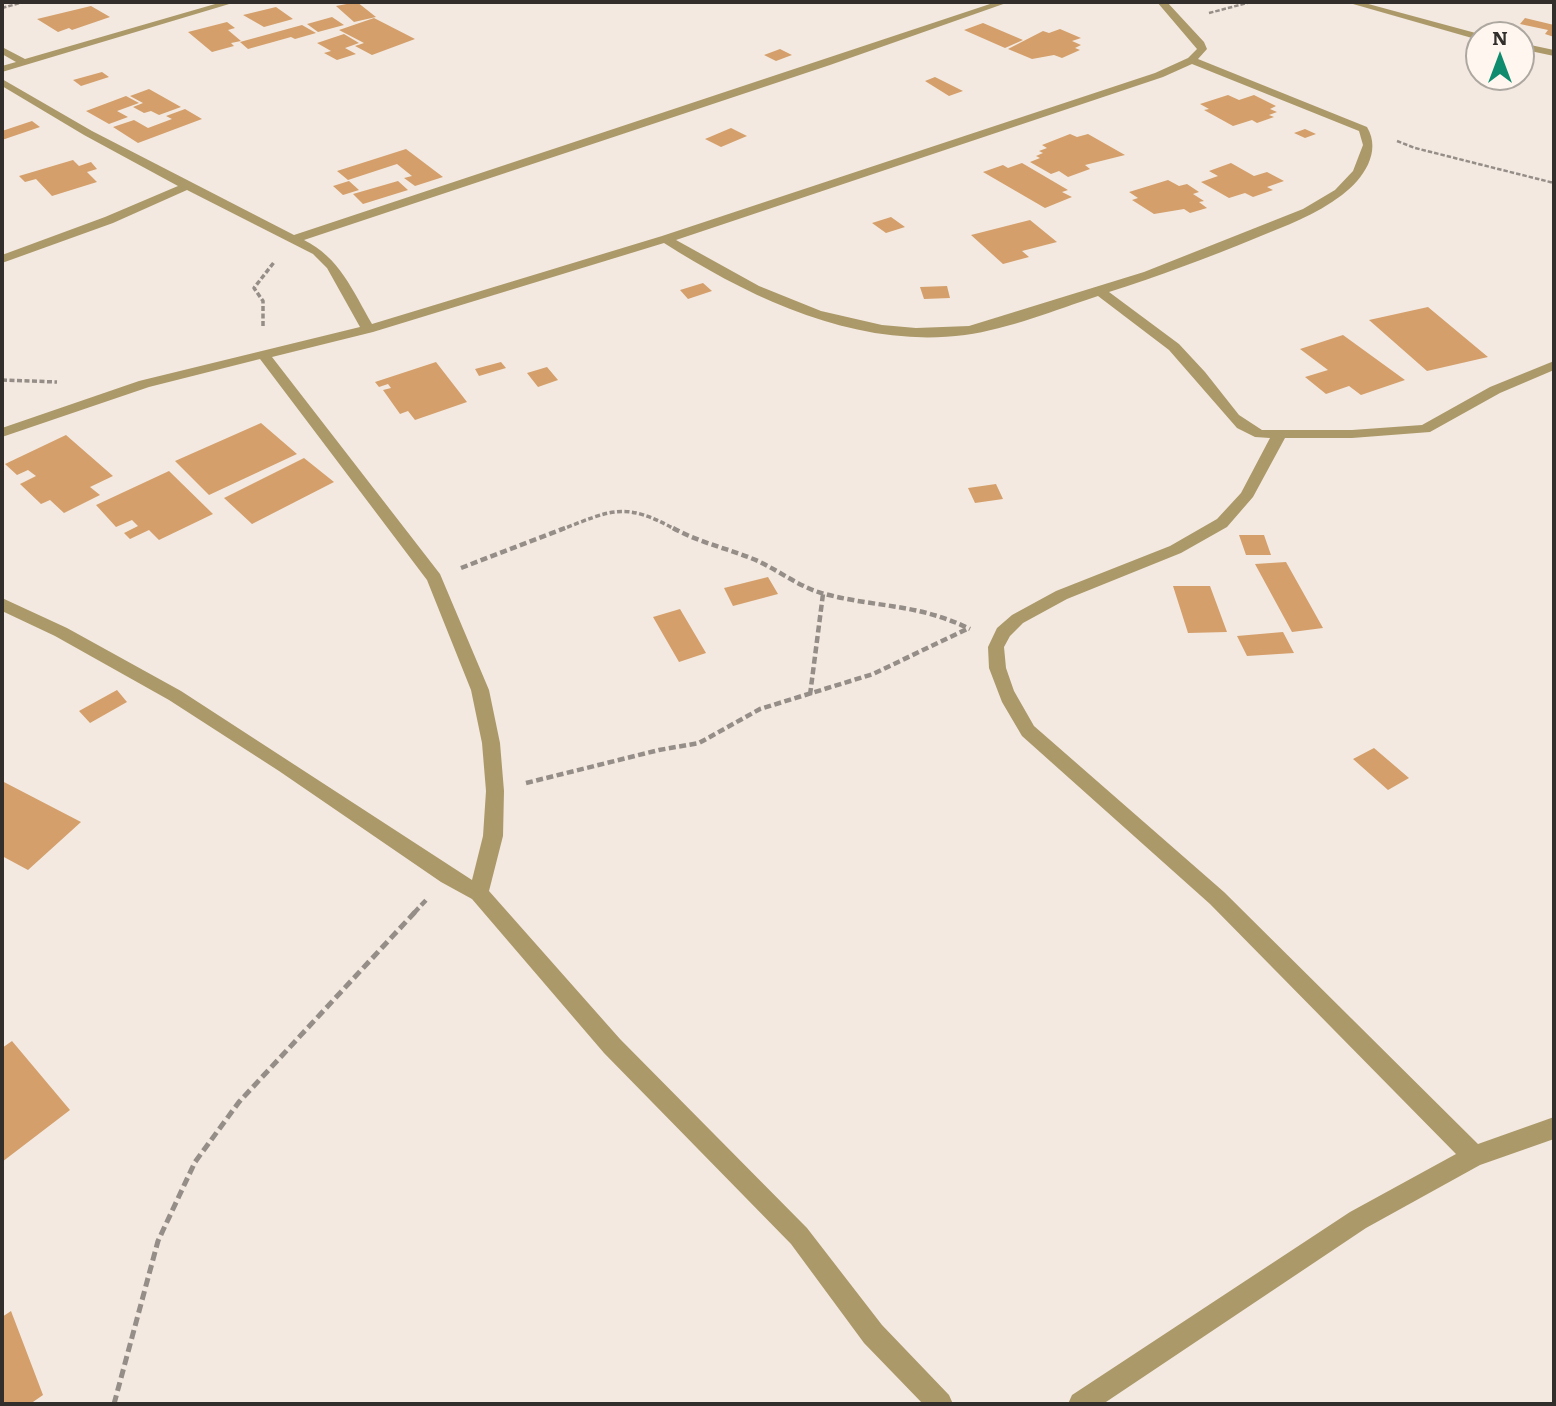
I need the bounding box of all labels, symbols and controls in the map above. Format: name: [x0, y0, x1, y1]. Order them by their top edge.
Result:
north arrow: [1465, 21, 1535, 91]
text: N: [1492, 23, 1508, 51]

